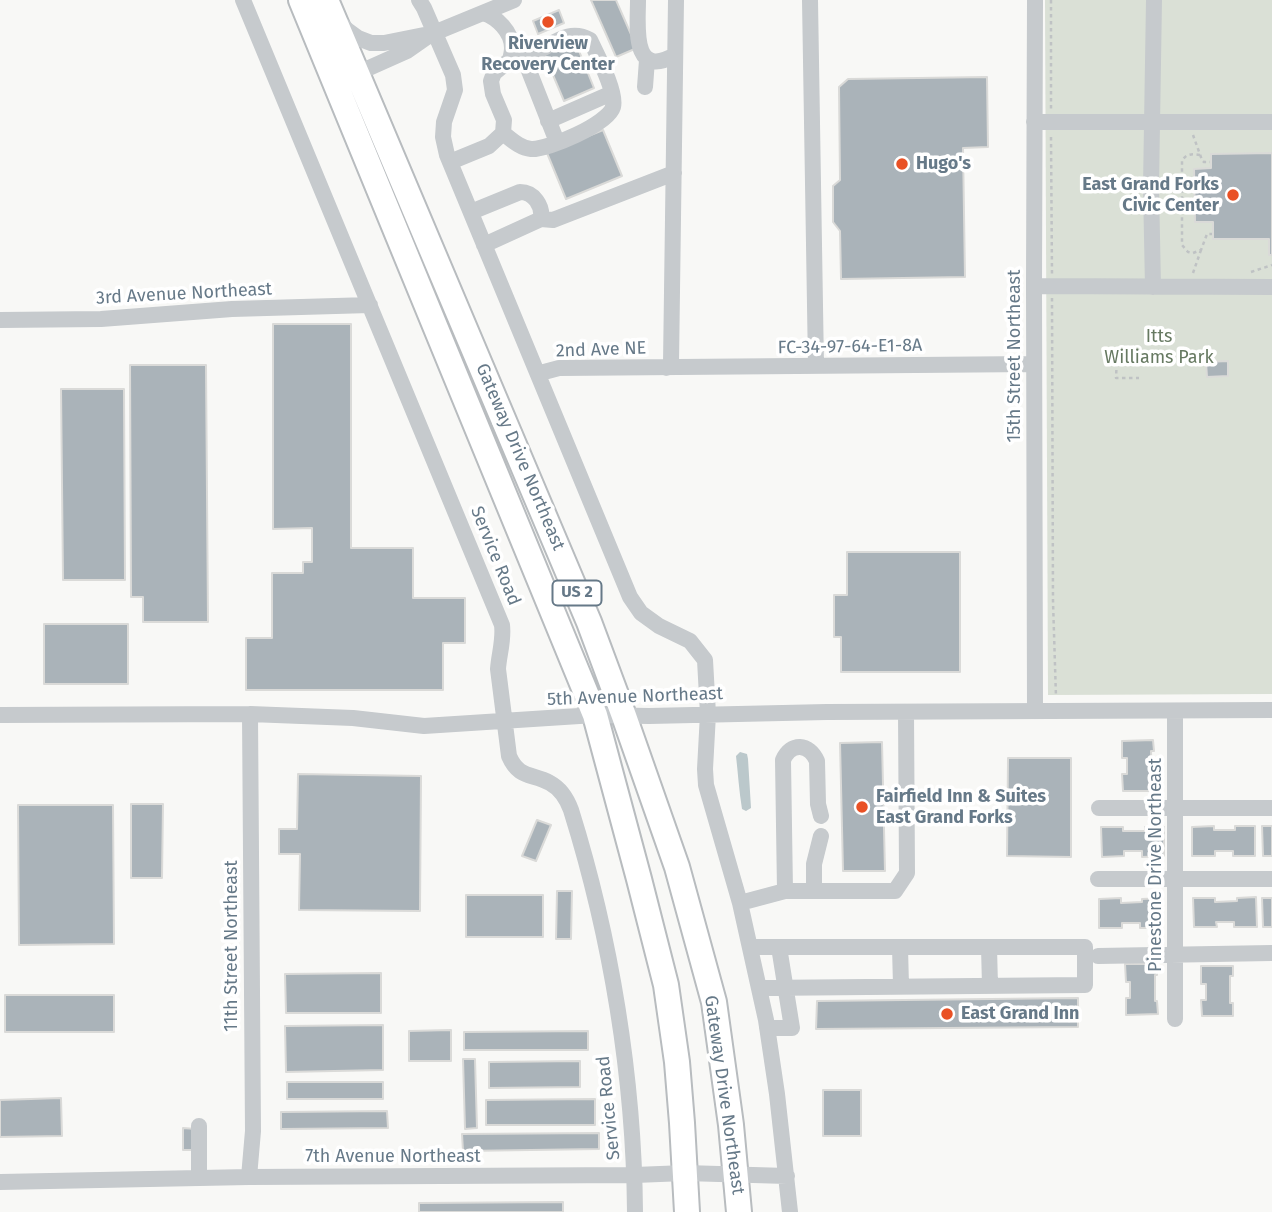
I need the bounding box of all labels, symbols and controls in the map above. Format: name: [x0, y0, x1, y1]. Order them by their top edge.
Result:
marker: Riverview Recovery Center: [540, 14, 556, 30]
place label: Riverview Recovery Center: [481, 33, 615, 76]
place label: Hugo's: [916, 153, 971, 175]
marker: Hugo's: [894, 156, 910, 172]
place label: East Grand Forks Civic Center: [1082, 174, 1219, 216]
marker: East Grand Forks Civic Center: [1225, 187, 1241, 203]
street label: 15th Street Northeast: [1004, 269, 1026, 443]
street label: 3rd Avenue Northeast: [95, 279, 273, 309]
park label: Itts Williams Park: [1104, 326, 1214, 368]
street label: FC-34-97-64-E1-8A: [778, 335, 922, 359]
street label: 2nd Ave NE: [555, 338, 647, 362]
street label: Gateway Drive Northeast: [471, 360, 569, 554]
street label: Service Road: [465, 503, 525, 609]
road number: US 2: [552, 580, 602, 606]
street label: 5th Avenue Northeast: [547, 683, 723, 711]
street label: Pinestone Drive Northeast: [1145, 758, 1167, 972]
place label: Fairfield Inn & Suites East Grand Forks: [876, 786, 1046, 828]
marker: Fairfield Inn & Suites East Grand Forks: [854, 799, 870, 815]
street label: 11th Street Northeast: [221, 860, 243, 1032]
street label: Gateway Drive Northeast: [699, 994, 749, 1196]
place label: East Grand Inn: [961, 1003, 1079, 1025]
marker: East Grand Inn: [939, 1006, 955, 1022]
street label: Service Road: [593, 1055, 625, 1161]
street label: 7th Avenue Northeast: [305, 1146, 481, 1168]

